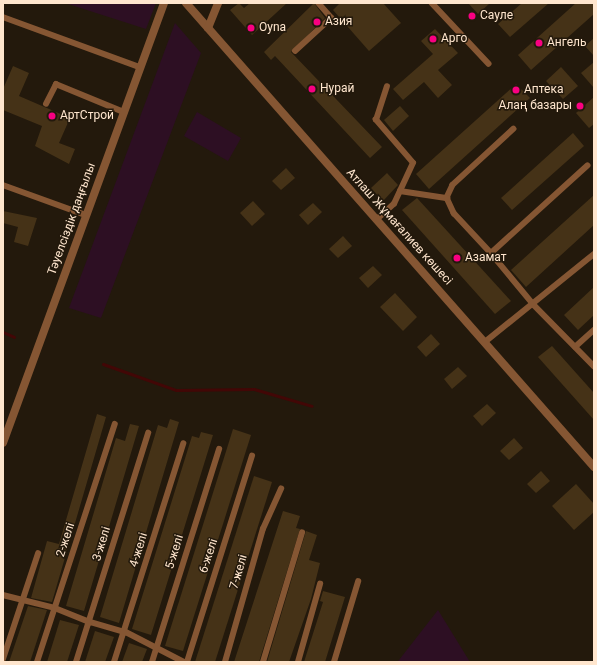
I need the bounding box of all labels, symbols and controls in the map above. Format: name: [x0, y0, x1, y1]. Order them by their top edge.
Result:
place label: Сауле: [480, 9, 513, 23]
marker: Сауле: [467, 11, 477, 21]
place label: Азия: [325, 15, 352, 29]
marker: Азия: [312, 17, 322, 27]
place label: Oyna: [259, 21, 286, 35]
marker: Oyna: [246, 23, 256, 33]
place label: Арго: [441, 32, 467, 46]
marker: Арго: [428, 34, 438, 44]
place label: Ангель: [547, 36, 586, 50]
marker: Ангель: [534, 38, 544, 48]
place label: Нурай: [320, 82, 354, 96]
place label: Аптека: [524, 83, 563, 97]
marker: Нурай: [307, 84, 317, 94]
marker: Аптека: [511, 85, 521, 95]
place label: Алаң базары: [499, 99, 572, 113]
marker: Алаң базары: [575, 101, 585, 111]
place label: АртСтрой: [60, 109, 114, 123]
marker: АртСтрой: [47, 111, 57, 121]
street label: Тәуелсіздік даңғылы: [45, 161, 99, 277]
street label: Атлаш Жұмағалиев көшесі: [343, 166, 455, 288]
place label: Азамат: [465, 251, 507, 265]
marker: Азамат: [452, 253, 462, 263]
street label: 2-желі: [54, 521, 78, 559]
street label: 3-желі: [90, 525, 114, 563]
street label: 4-желі: [127, 531, 151, 569]
street label: 5-желі: [163, 533, 187, 571]
street label: 6-желі: [197, 537, 221, 575]
street label: 7-желі: [227, 553, 251, 591]

